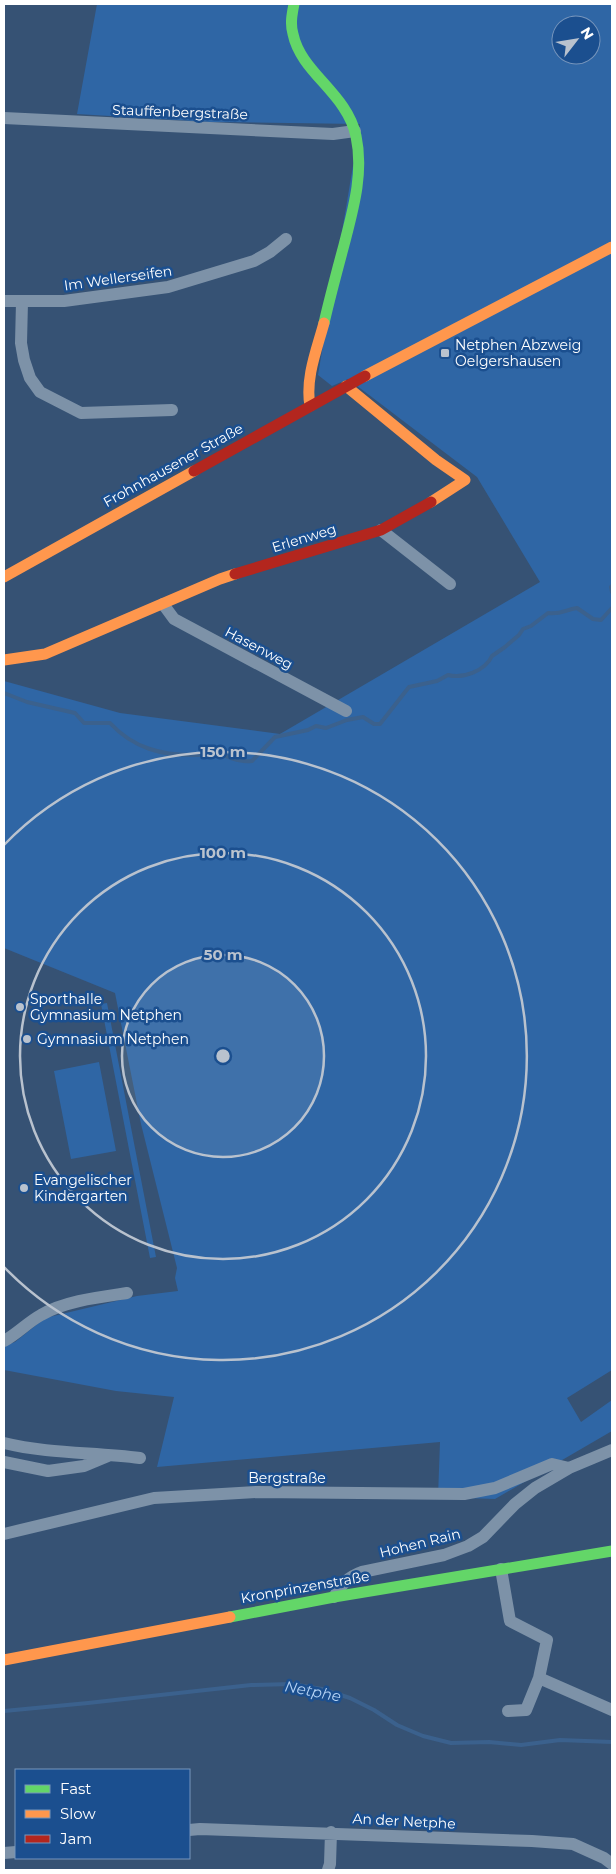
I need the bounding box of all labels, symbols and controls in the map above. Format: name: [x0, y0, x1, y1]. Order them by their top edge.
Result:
north arrow: [551, 15, 601, 65]
text: N: [577, 24, 598, 43]
street label: Stauffenbergstraße: [112, 101, 248, 123]
street label: Im Wellerseifen: [63, 261, 173, 295]
place label: Netphen Abzweig Oelgershausen: [455, 336, 581, 370]
marker: Netphen Abzweig Oelgershausen: [439, 347, 451, 359]
street label: Frohnhausener Straße: [100, 419, 246, 511]
street label: Erlenweg: [270, 520, 338, 556]
street label: Hasenweg: [222, 623, 296, 673]
text: 150 m: [201, 742, 245, 761]
text: 100 m: [200, 843, 246, 862]
text: 50 m: [203, 945, 243, 964]
place label: Sporthalle Gymnasium Netphen: [30, 990, 182, 1024]
marker: Sporthalle Gymnasium Netphen: [14, 1001, 26, 1013]
place label: Gymnasium Netphen: [37, 1030, 189, 1048]
marker: Gymnasium Netphen: [21, 1033, 33, 1045]
centre of rings: [214, 1047, 232, 1065]
place label: Evangelischer Kindergarten: [34, 1171, 132, 1205]
marker: Evangelischer Kindergarten: [18, 1182, 30, 1194]
street label: Bergstraße: [248, 1469, 326, 1487]
street label: Hohen Rain: [378, 1524, 462, 1562]
street label: Kronprinzenstraße: [239, 1567, 371, 1607]
water label: Netphe: [283, 1676, 343, 1706]
legend: [15, 1769, 190, 1859]
text: Fast: [60, 1779, 91, 1798]
text: Slow: [60, 1804, 96, 1823]
street label: An der Netphe: [352, 1809, 456, 1833]
text: Jam: [59, 1829, 92, 1848]

